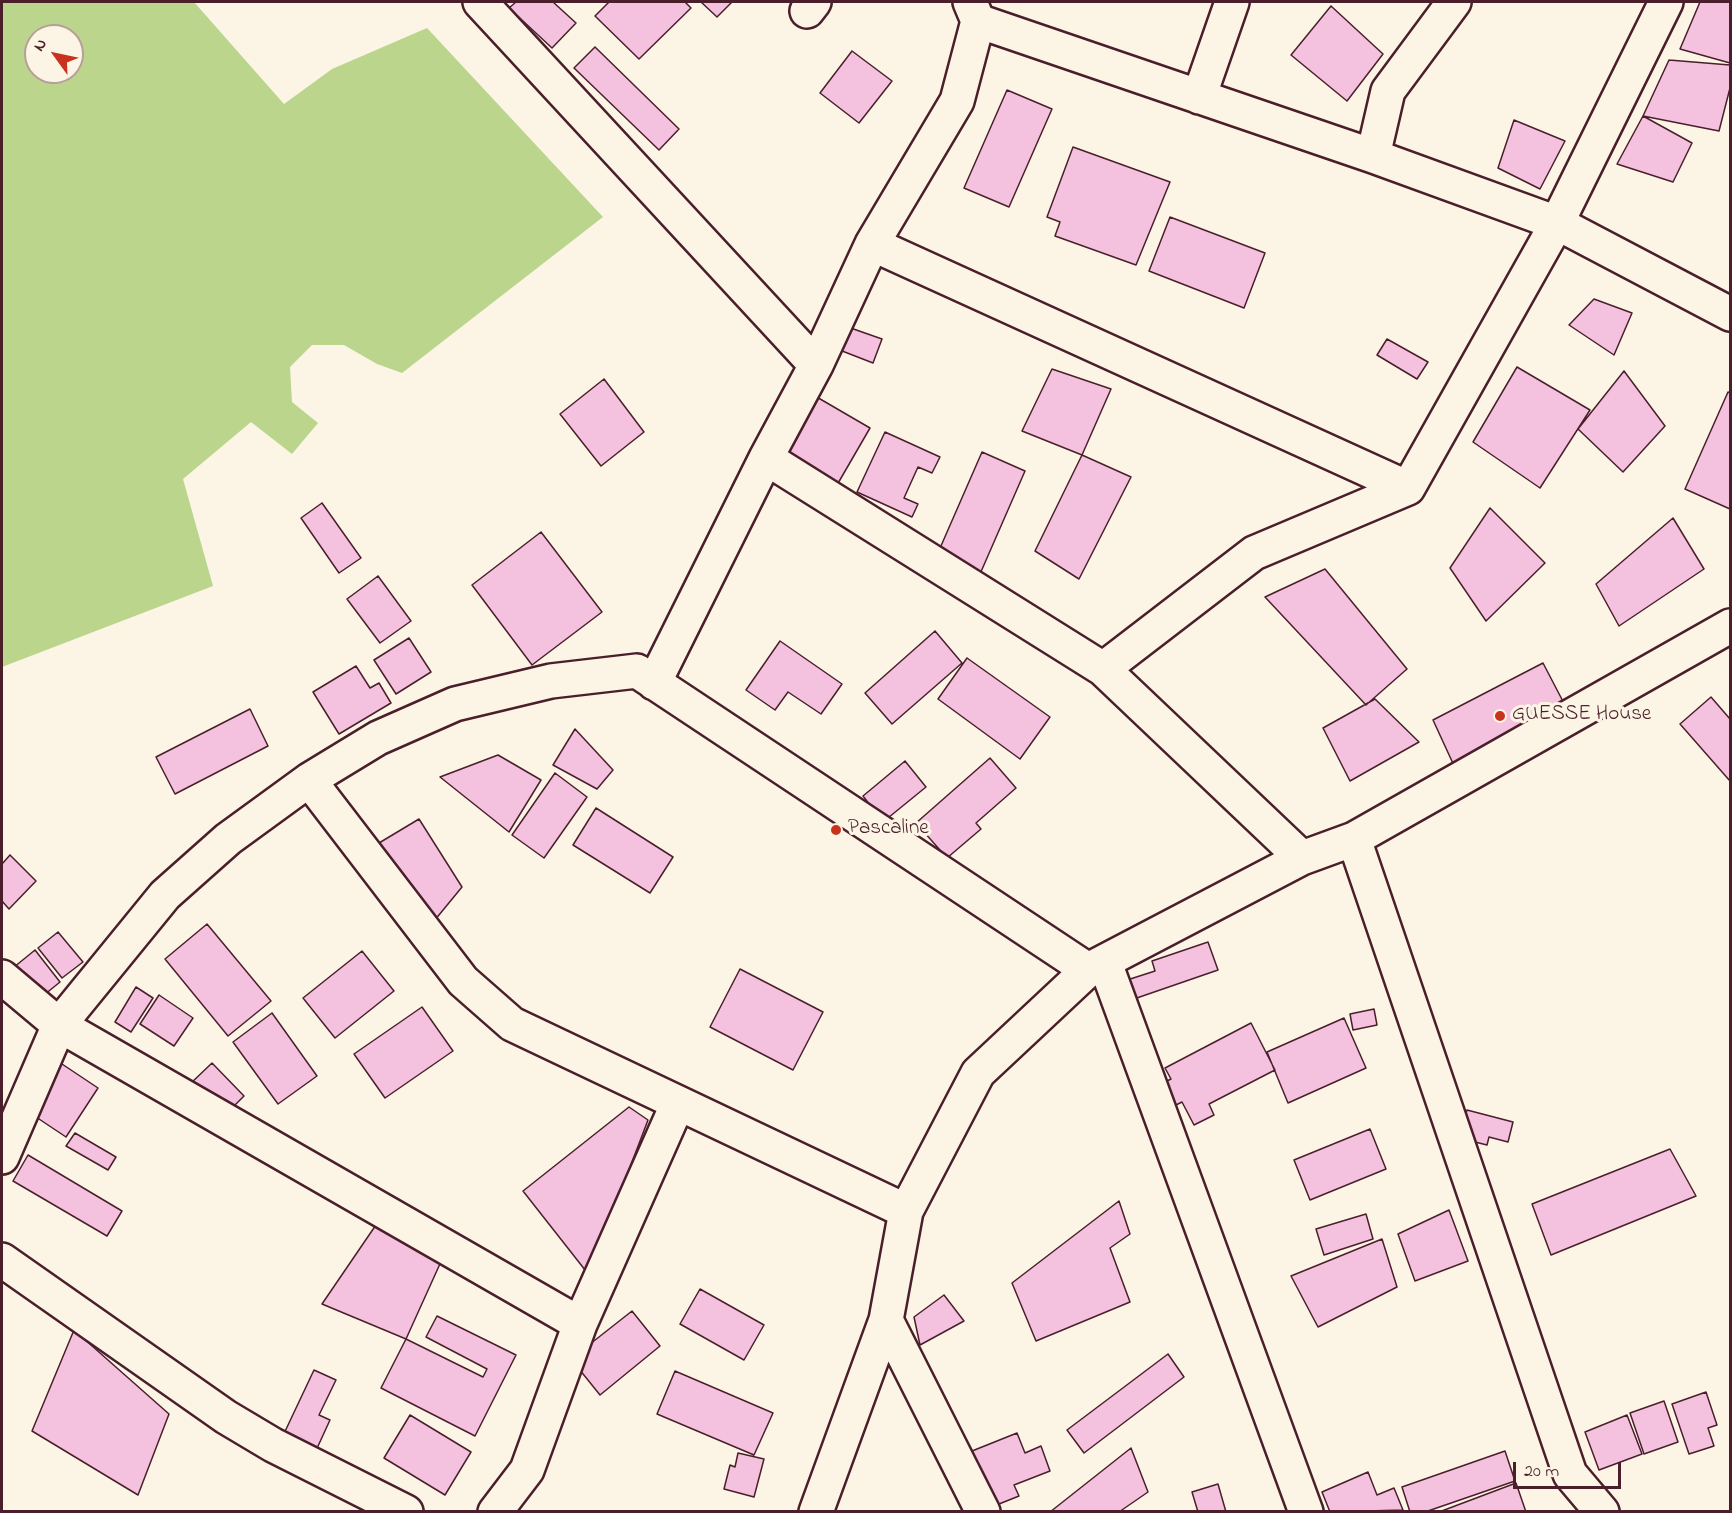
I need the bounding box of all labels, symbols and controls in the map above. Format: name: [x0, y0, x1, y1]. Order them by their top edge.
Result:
north arrow: [24, 24, 84, 84]
text: N: [28, 34, 54, 56]
place label: GUESSE House: [1512, 703, 1651, 729]
marker: GUESSE House: [1493, 709, 1507, 723]
place label: Pascaline: [848, 817, 929, 843]
marker: Pascaline: [829, 823, 843, 837]
scale bar: [1516, 1450, 1624, 1488]
text: 20 m: [1524, 1459, 1559, 1485]

